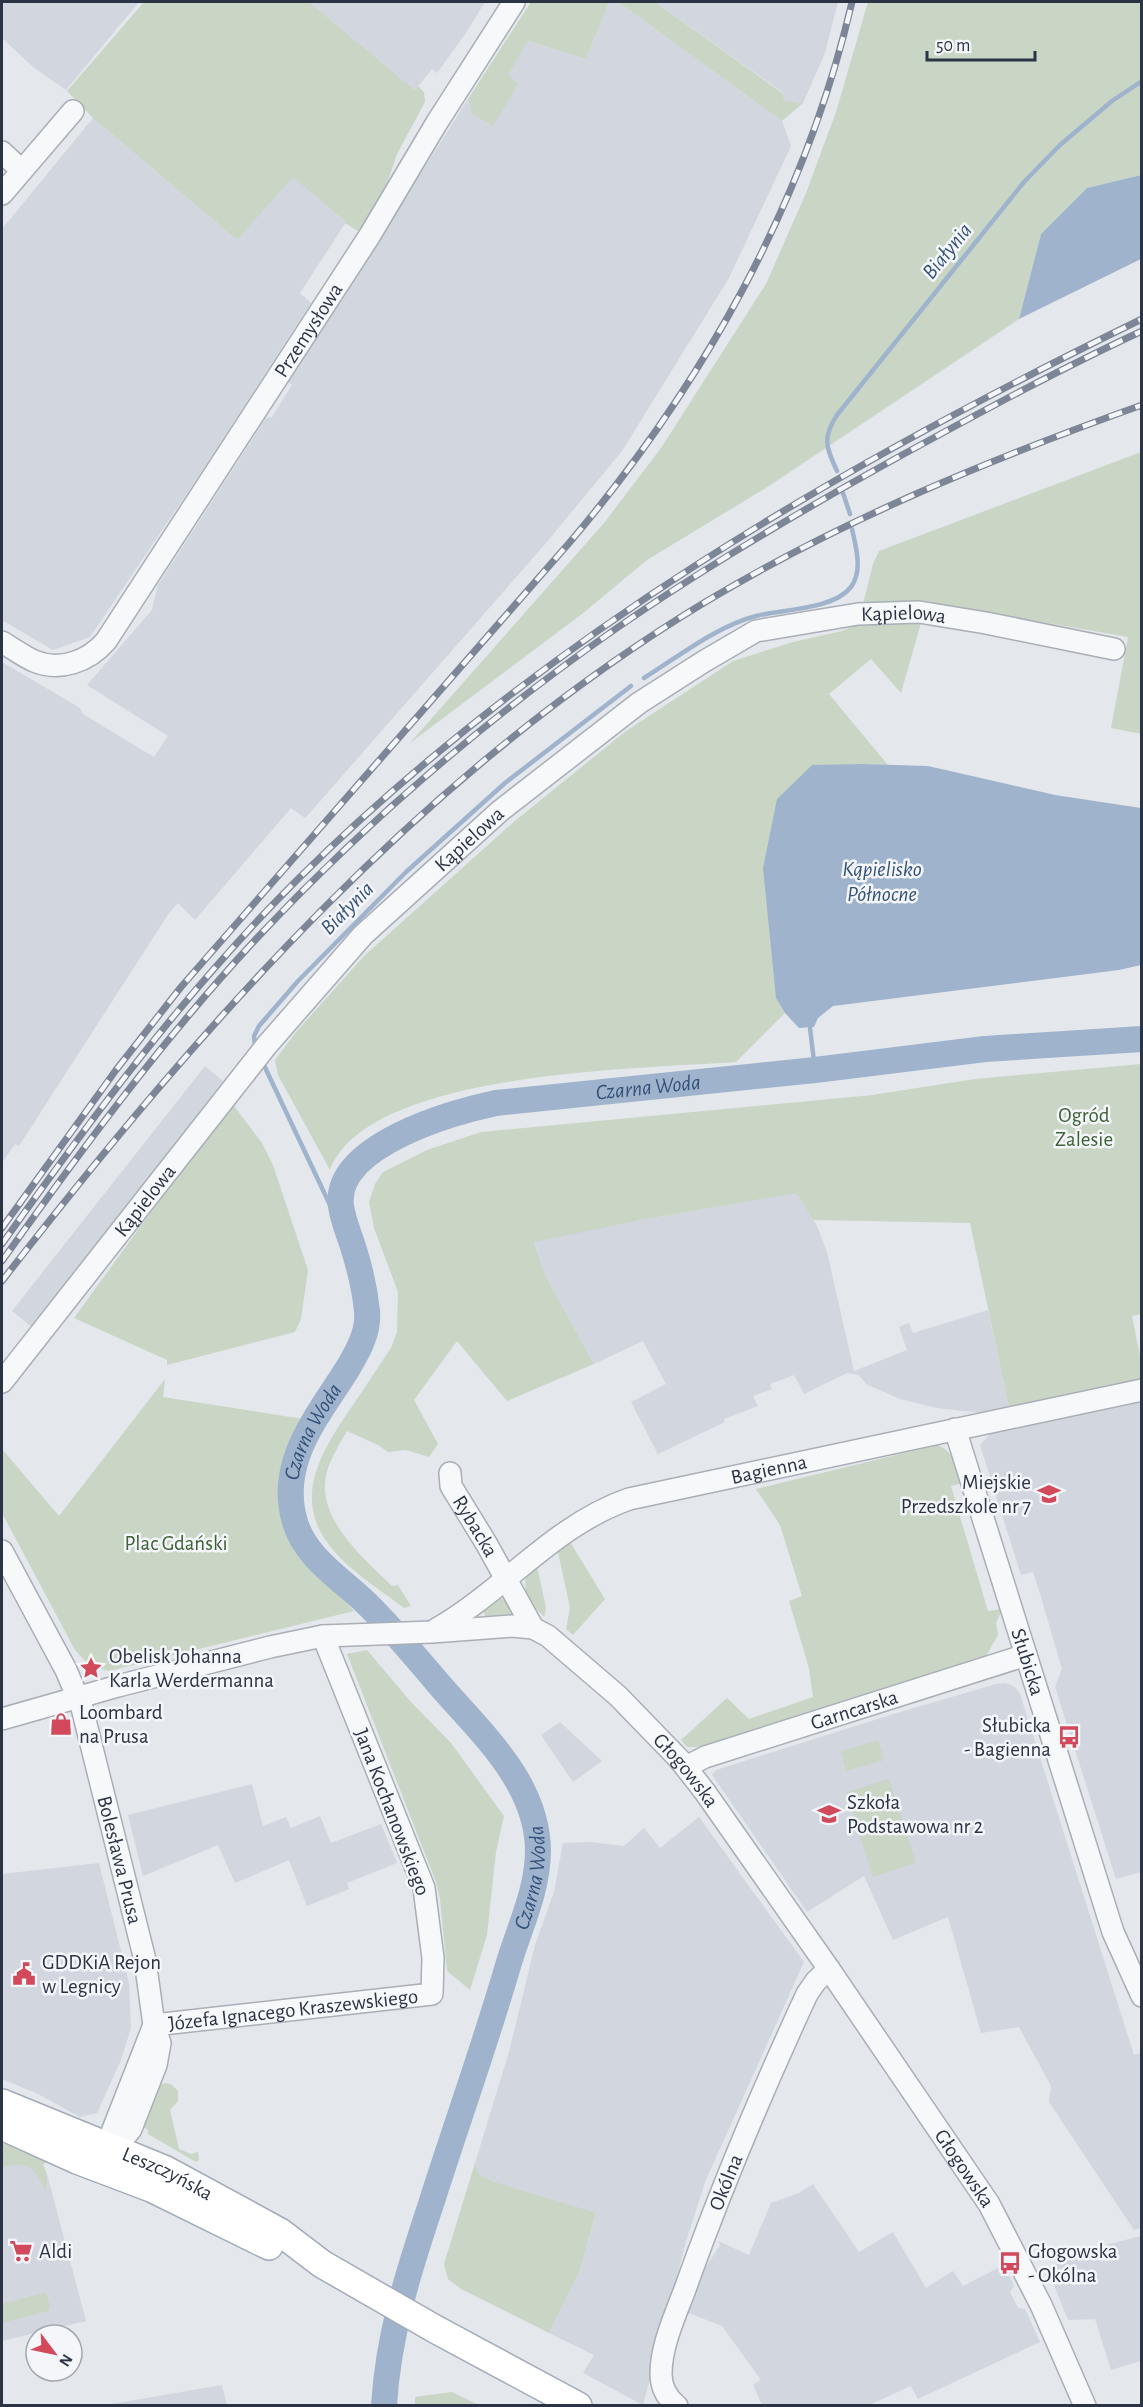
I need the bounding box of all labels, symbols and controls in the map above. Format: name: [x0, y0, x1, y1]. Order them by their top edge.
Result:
scale bar: [927, 24, 1035, 62]
text: 50 m: [936, 37, 970, 55]
water label: Białynia: [918, 219, 976, 283]
street label: Przemysłowa: [270, 279, 347, 381]
street label: Kąpielowa: [861, 601, 948, 627]
street label: Kąpielowa: [431, 802, 508, 875]
water label: Kąpielisko Północne: [842, 858, 922, 905]
water label: Białynia: [316, 877, 378, 939]
water label: Czarna Woda: [595, 1071, 702, 1104]
park label: Ogród Zalesie: [1055, 1105, 1113, 1150]
street label: Kąpielowa: [110, 1160, 180, 1240]
water label: Czarna Woda: [280, 1379, 346, 1482]
street label: Bagienna: [729, 1451, 809, 1488]
place label: Miejskie Przedszkole nr 7: [901, 1472, 1031, 1517]
school or university icon: Miejskie Przedszkole nr 7: [1036, 1481, 1062, 1507]
street label: Rybacka: [449, 1492, 502, 1561]
park label: Plac Gdański: [124, 1533, 228, 1554]
street label: Słubicka: [1008, 1626, 1049, 1698]
place label: Obelisk Johanna Karla Werdermanna: [109, 1646, 274, 1691]
place icon: Obelisk Johanna Karla Werdermanna: [78, 1655, 104, 1681]
street label: Garncarska: [808, 1686, 901, 1733]
place label: Loombard na Prusa: [79, 1702, 163, 1747]
shop icon: Loombard na Prusa: [48, 1711, 74, 1737]
place label: Słubicka - Bagienna: [964, 1715, 1051, 1760]
bus stop icon: Słubicka - Bagienna: [1056, 1724, 1082, 1750]
street label: Jana Kochanowskiego: [351, 1726, 433, 1898]
street label: Głogowska: [649, 1729, 723, 1811]
place label: Szkoła Podstawowa nr 2: [847, 1792, 983, 1837]
street label: Bolesława Prusa: [94, 1794, 146, 1927]
school or university icon: Szkoła Podstawowa nr 2: [816, 1801, 842, 1827]
water label: Czarna Woda: [510, 1824, 549, 1933]
place label: GDDKiA Rejon w Legnicy: [42, 1952, 161, 1997]
public building icon: GDDKiA Rejon w Legnicy: [11, 1961, 37, 1987]
street label: Józefa Ignacego Kraszewskiego: [167, 1985, 419, 2034]
street label: Głogowska: [931, 2125, 999, 2211]
street label: Leszczyńska: [120, 2143, 217, 2204]
street label: Okólna: [705, 2151, 746, 2213]
supermarket icon: Aldi: [8, 2238, 34, 2264]
place label: Aldi: [39, 2241, 72, 2262]
place label: Głogowska - Okólna: [1028, 2241, 1118, 2286]
bus stop icon: Głogowska - Okólna: [997, 2250, 1023, 2276]
north arrow: [24, 2323, 84, 2383]
text: N: [56, 2351, 76, 2369]

